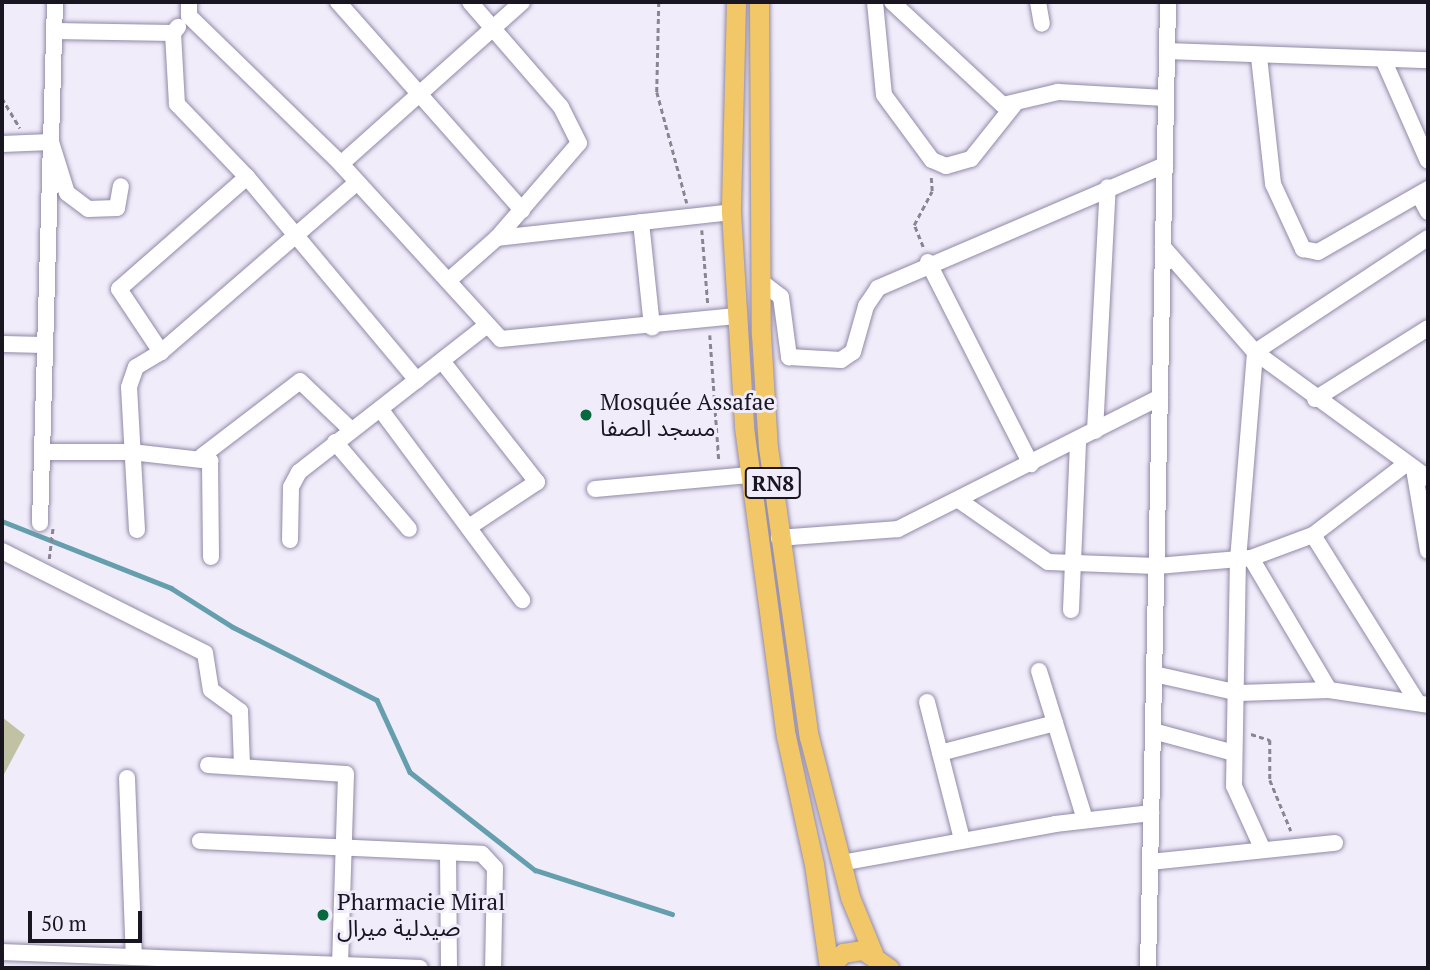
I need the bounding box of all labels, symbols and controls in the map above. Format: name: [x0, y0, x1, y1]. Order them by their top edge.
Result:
place label: Mosquée Assafae مسجد الصفا: [600, 388, 775, 442]
marker: Mosquée Assafae مسجد الصفا: [578, 407, 594, 423]
road number: RN8: [743, 466, 803, 500]
place label: Pharmacie Miral صيدلية ميرال: [337, 888, 505, 942]
scale bar: [32, 897, 145, 941]
marker: Pharmacie Miral صيدلية ميرال: [315, 907, 331, 923]
text: 50 m: [41, 909, 87, 937]

